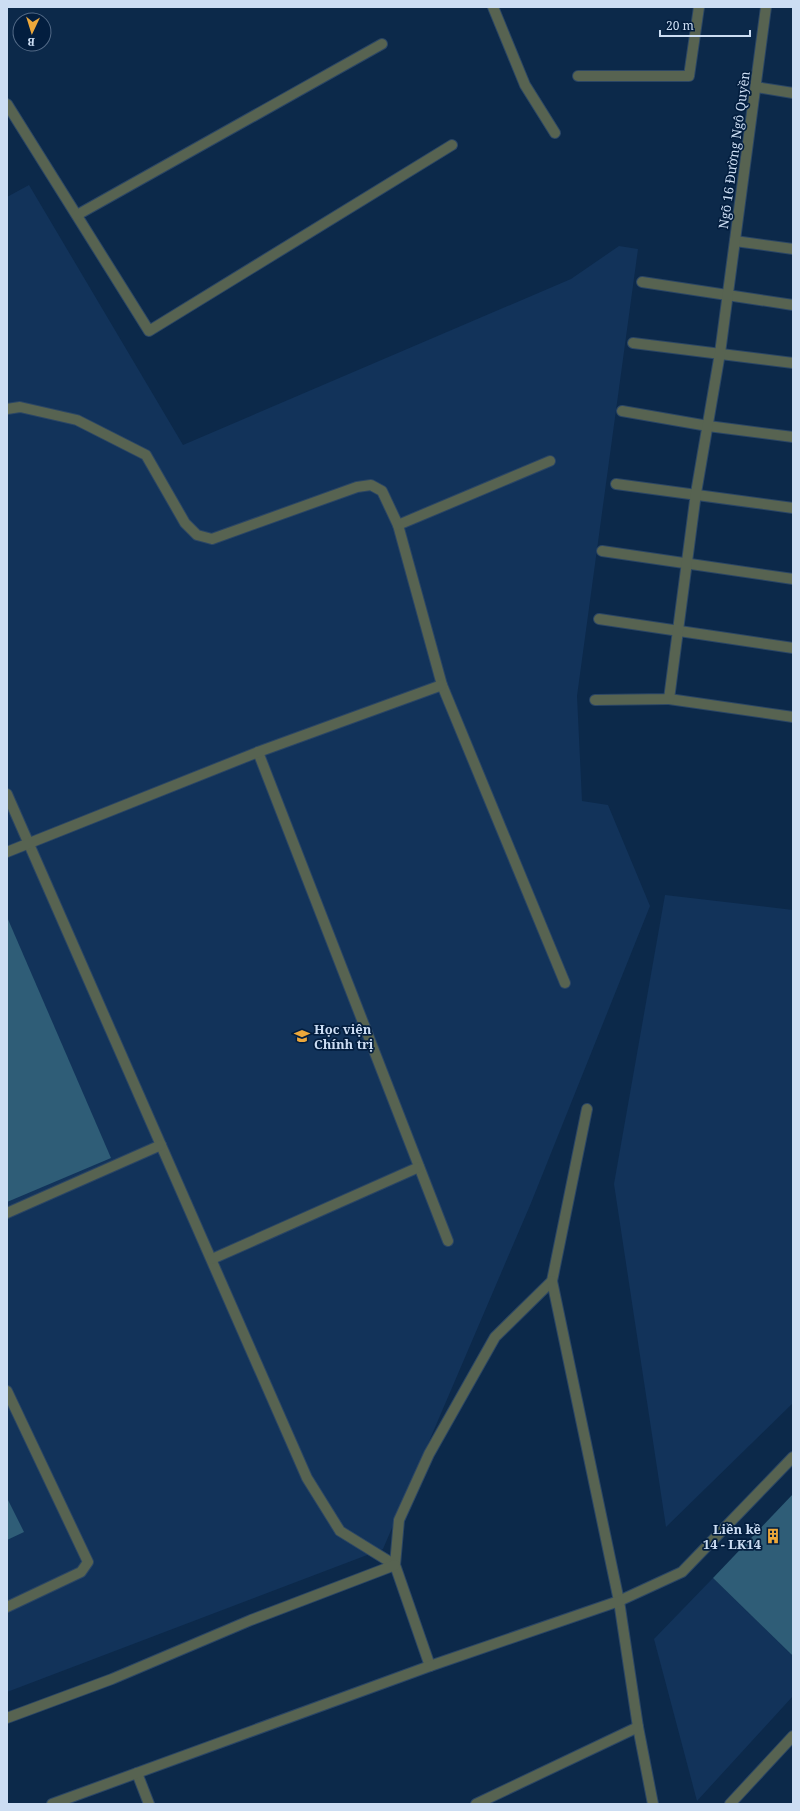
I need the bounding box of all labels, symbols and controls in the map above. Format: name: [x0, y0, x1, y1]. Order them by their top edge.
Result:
north arrow: [12, 12, 52, 52]
scale bar: [660, 12, 750, 38]
text: 20 m: [666, 17, 694, 34]
text: B: [27, 35, 35, 50]
street label: Ngõ 16 Đường Ngô Quyền: [714, 69, 754, 230]
place label: Học viện Chính trị: [314, 1020, 374, 1053]
school or university icon: Học viện Chính trị: [293, 1027, 311, 1045]
place label: Liền kề 14 - LK14: [703, 1520, 762, 1553]
building icon: Liền kề 14 - LK14: [764, 1527, 782, 1545]

